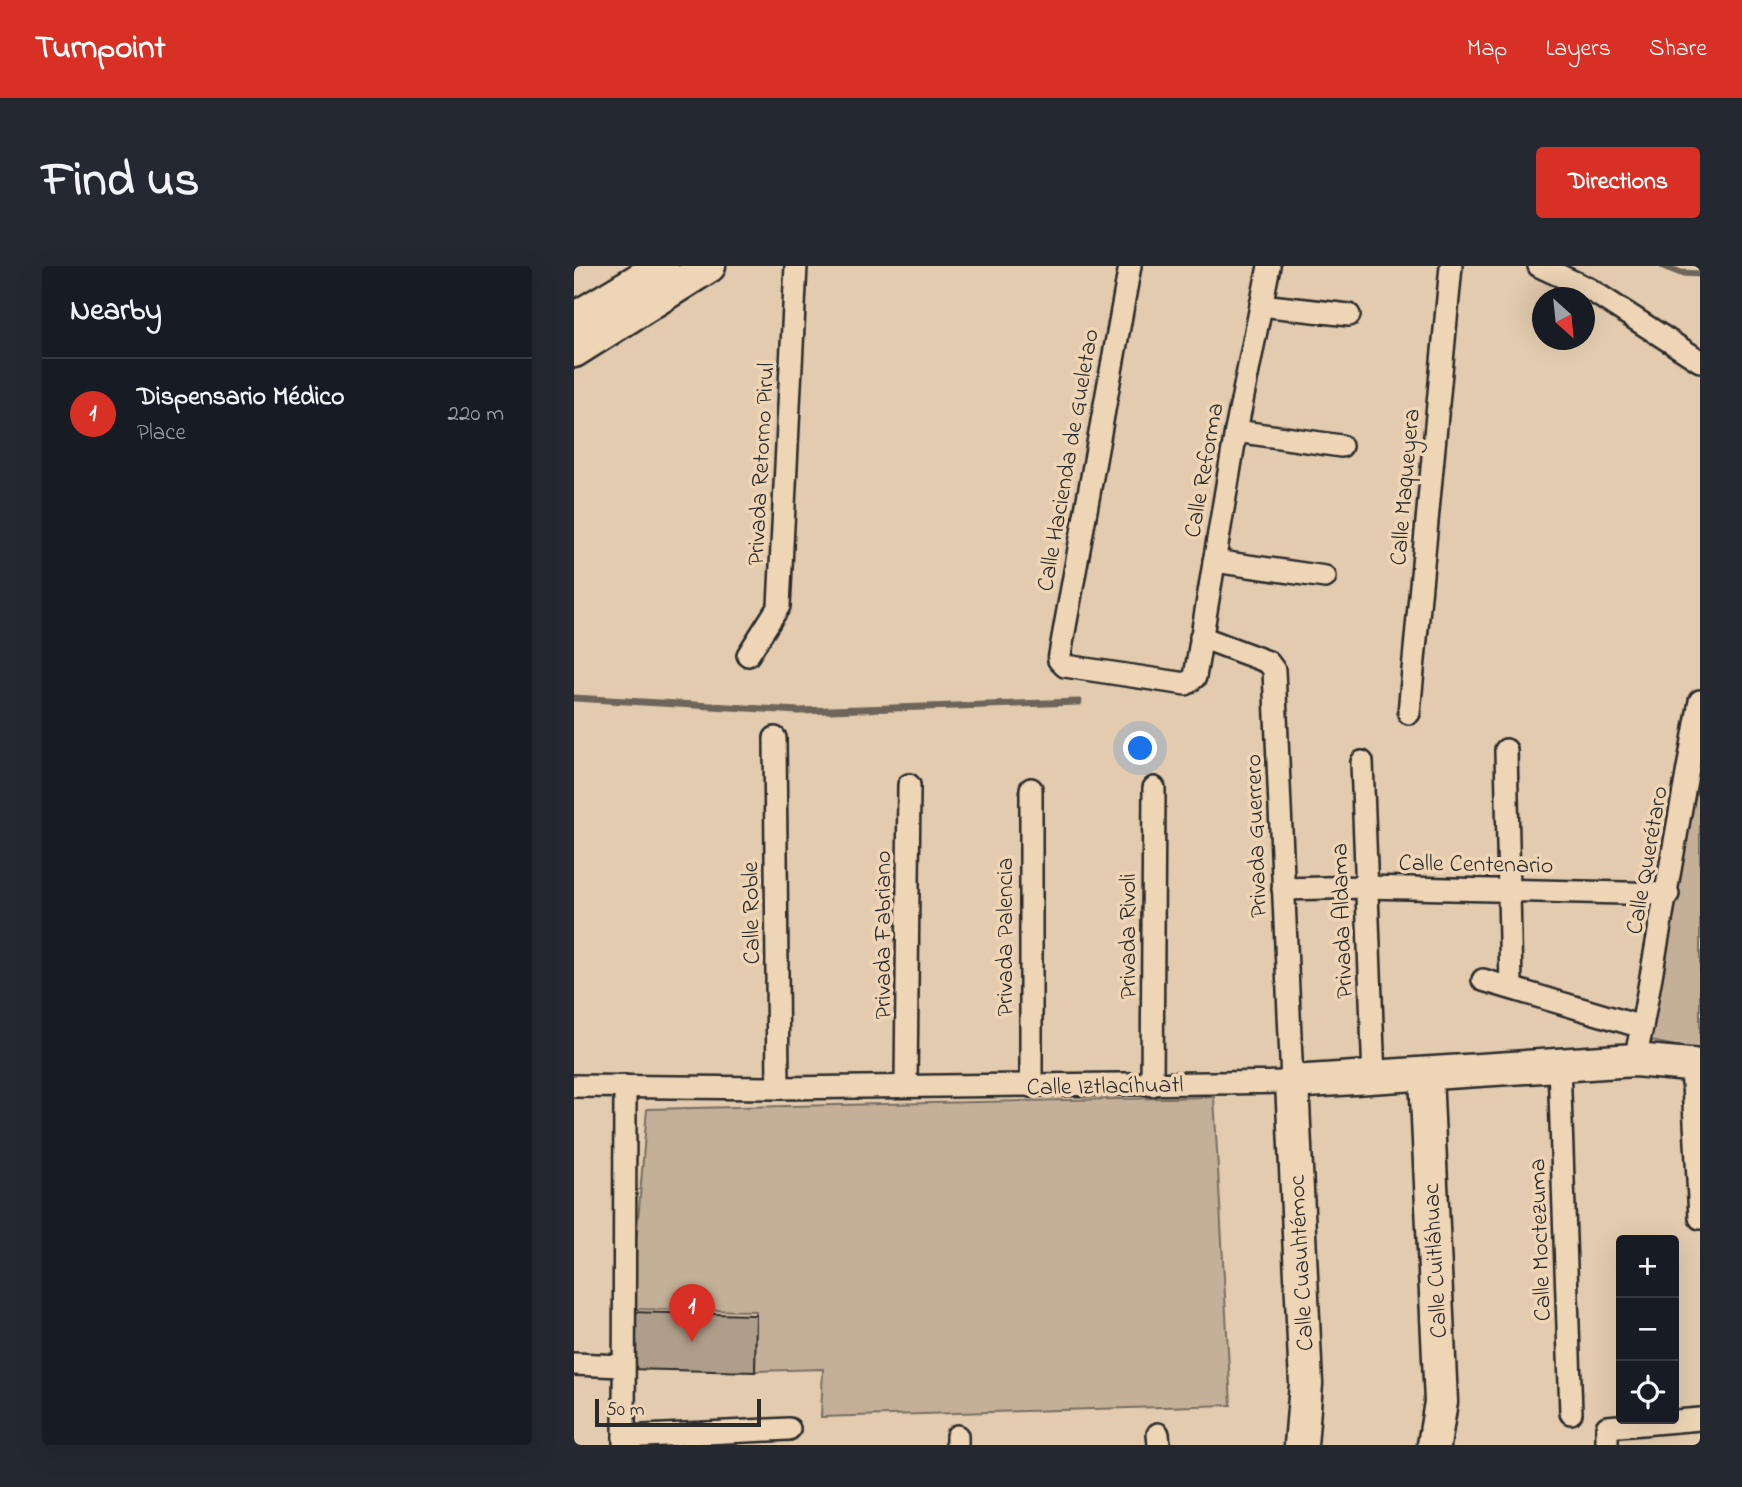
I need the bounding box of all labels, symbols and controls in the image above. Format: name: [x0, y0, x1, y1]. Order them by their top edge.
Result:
text: Turnpoint: [35, 25, 166, 73]
text: Map: [1467, 32, 1507, 67]
text: Layers: [1545, 32, 1611, 67]
text: Share: [1649, 32, 1707, 67]
text: Find us: [42, 146, 199, 218]
button: Directions: [1536, 147, 1700, 218]
north arrow: [1532, 287, 1595, 350]
text: Nearby: [70, 290, 162, 334]
street label: Calle Hacienda de Gueletao: [1029, 326, 1110, 594]
street label: Privada Retorno Pirul: [740, 362, 785, 566]
text: Dispensario Médico: [137, 379, 344, 417]
text: 1: [89, 398, 97, 431]
text: 220 m: [448, 398, 504, 431]
street label: Calle Reforma: [1176, 400, 1235, 541]
street label: Calle Maqueyera: [1382, 407, 1432, 567]
text: Place: [137, 417, 186, 450]
your location: [1123, 731, 1157, 765]
street label: Privada Guerrero: [1237, 753, 1278, 918]
street label: Calle Querétaro: [1618, 784, 1679, 937]
street label: Privada Aldama: [1323, 842, 1364, 999]
street label: Calle Centenario: [1398, 847, 1554, 884]
street label: Privada Fabriano: [867, 850, 902, 1020]
street label: Privada Palencia: [989, 858, 1024, 1016]
street label: Calle Roble: [734, 861, 771, 965]
street label: Privada Rivoli: [1112, 873, 1147, 999]
street label: Calle Iztlacíhuatl: [1026, 1069, 1184, 1106]
street label: Calle Moctezuma: [1521, 1158, 1562, 1322]
street label: Calle Cuauhtémoc: [1280, 1174, 1325, 1352]
street label: Calle Cuitláhuac: [1415, 1182, 1458, 1339]
map controls: [1616, 1235, 1679, 1424]
button: +: [1616, 1235, 1679, 1298]
pin: 1: [669, 1284, 715, 1342]
button: −: [1616, 1298, 1679, 1361]
button: locate: [1616, 1361, 1679, 1424]
scale bar: [595, 1396, 761, 1428]
text: 50 m: [606, 1397, 645, 1424]

